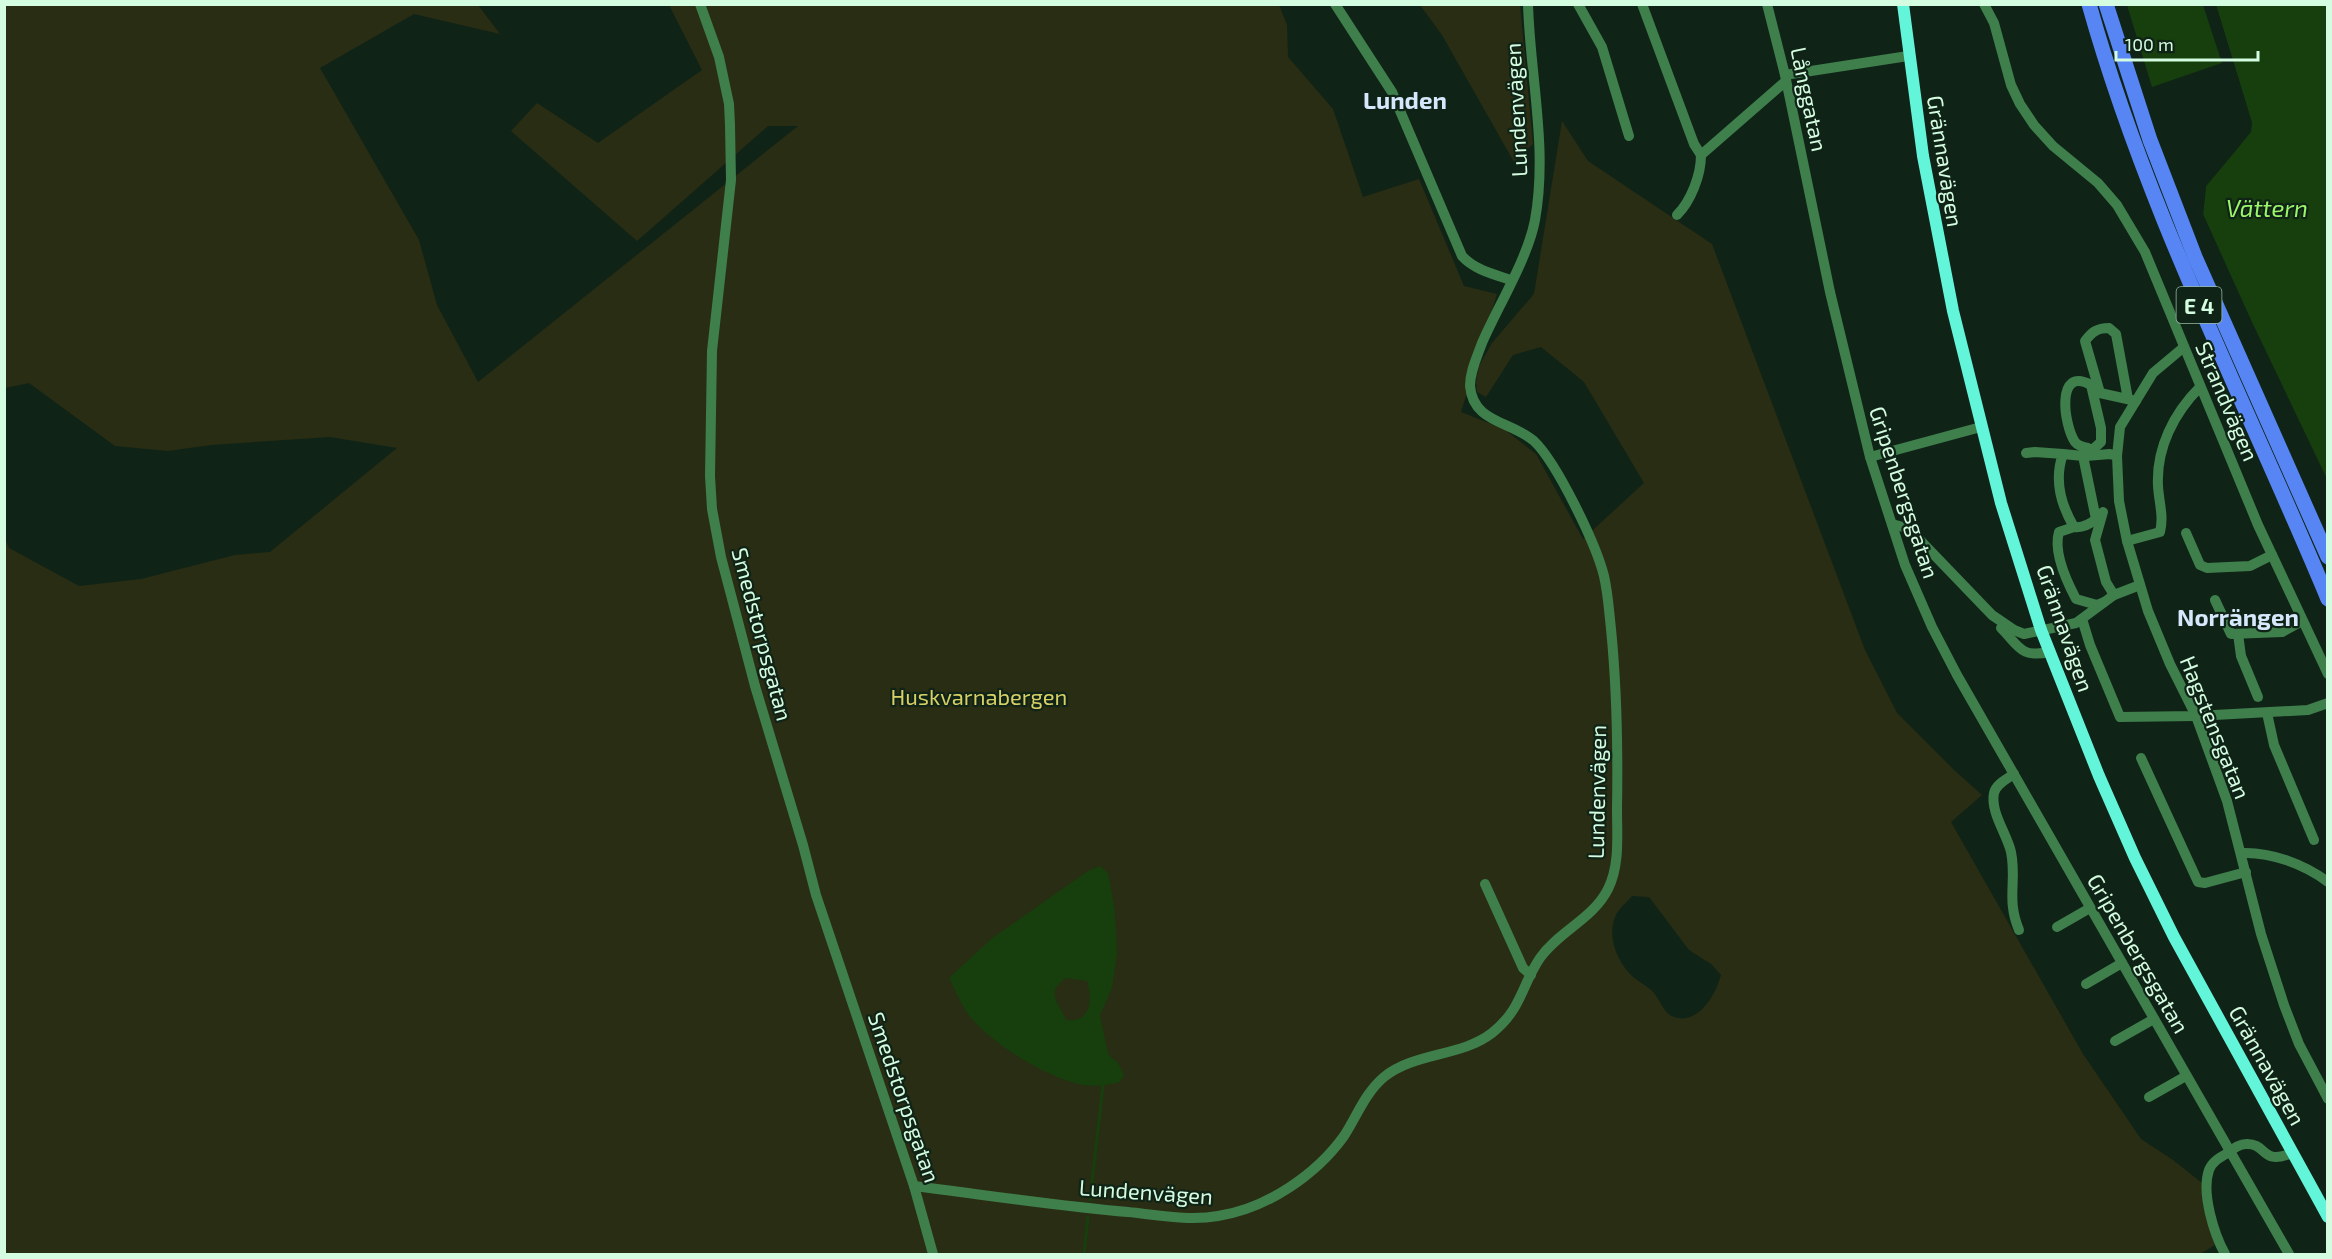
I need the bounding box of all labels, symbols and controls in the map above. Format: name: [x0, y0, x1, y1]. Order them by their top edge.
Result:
scale bar: [2116, 24, 2258, 62]
text: 100 m: [2125, 33, 2174, 55]
street label: Lundenvägen: [1499, 42, 1531, 178]
street label: Långgatan: [1786, 44, 1834, 154]
district label: Lunden: [1363, 85, 1447, 114]
street label: Grännavägen: [1923, 93, 1969, 229]
water label: Vättern: [2226, 193, 2308, 222]
road number: E 4: [2176, 287, 2222, 323]
street label: Strandvägen: [2191, 337, 2265, 465]
street label: Gripenbergsgatan: [1865, 403, 1945, 581]
street label: Smedstorpsgatan: [727, 545, 799, 723]
street label: Grännavägen: [2032, 561, 2100, 695]
district label: Norrängen: [2177, 602, 2299, 631]
street label: Hagstensgatan: [2175, 652, 2257, 802]
park label: Huskvarnabergen: [891, 683, 1067, 709]
street label: Lundenvägen: [1582, 725, 1610, 859]
street label: Gripenbergsgatan: [2083, 869, 2195, 1037]
street label: Grännavägen: [2224, 1001, 2312, 1129]
street label: Smedstorpsgatan: [864, 1008, 946, 1186]
street label: Lundenvägen: [1078, 1173, 1214, 1209]

